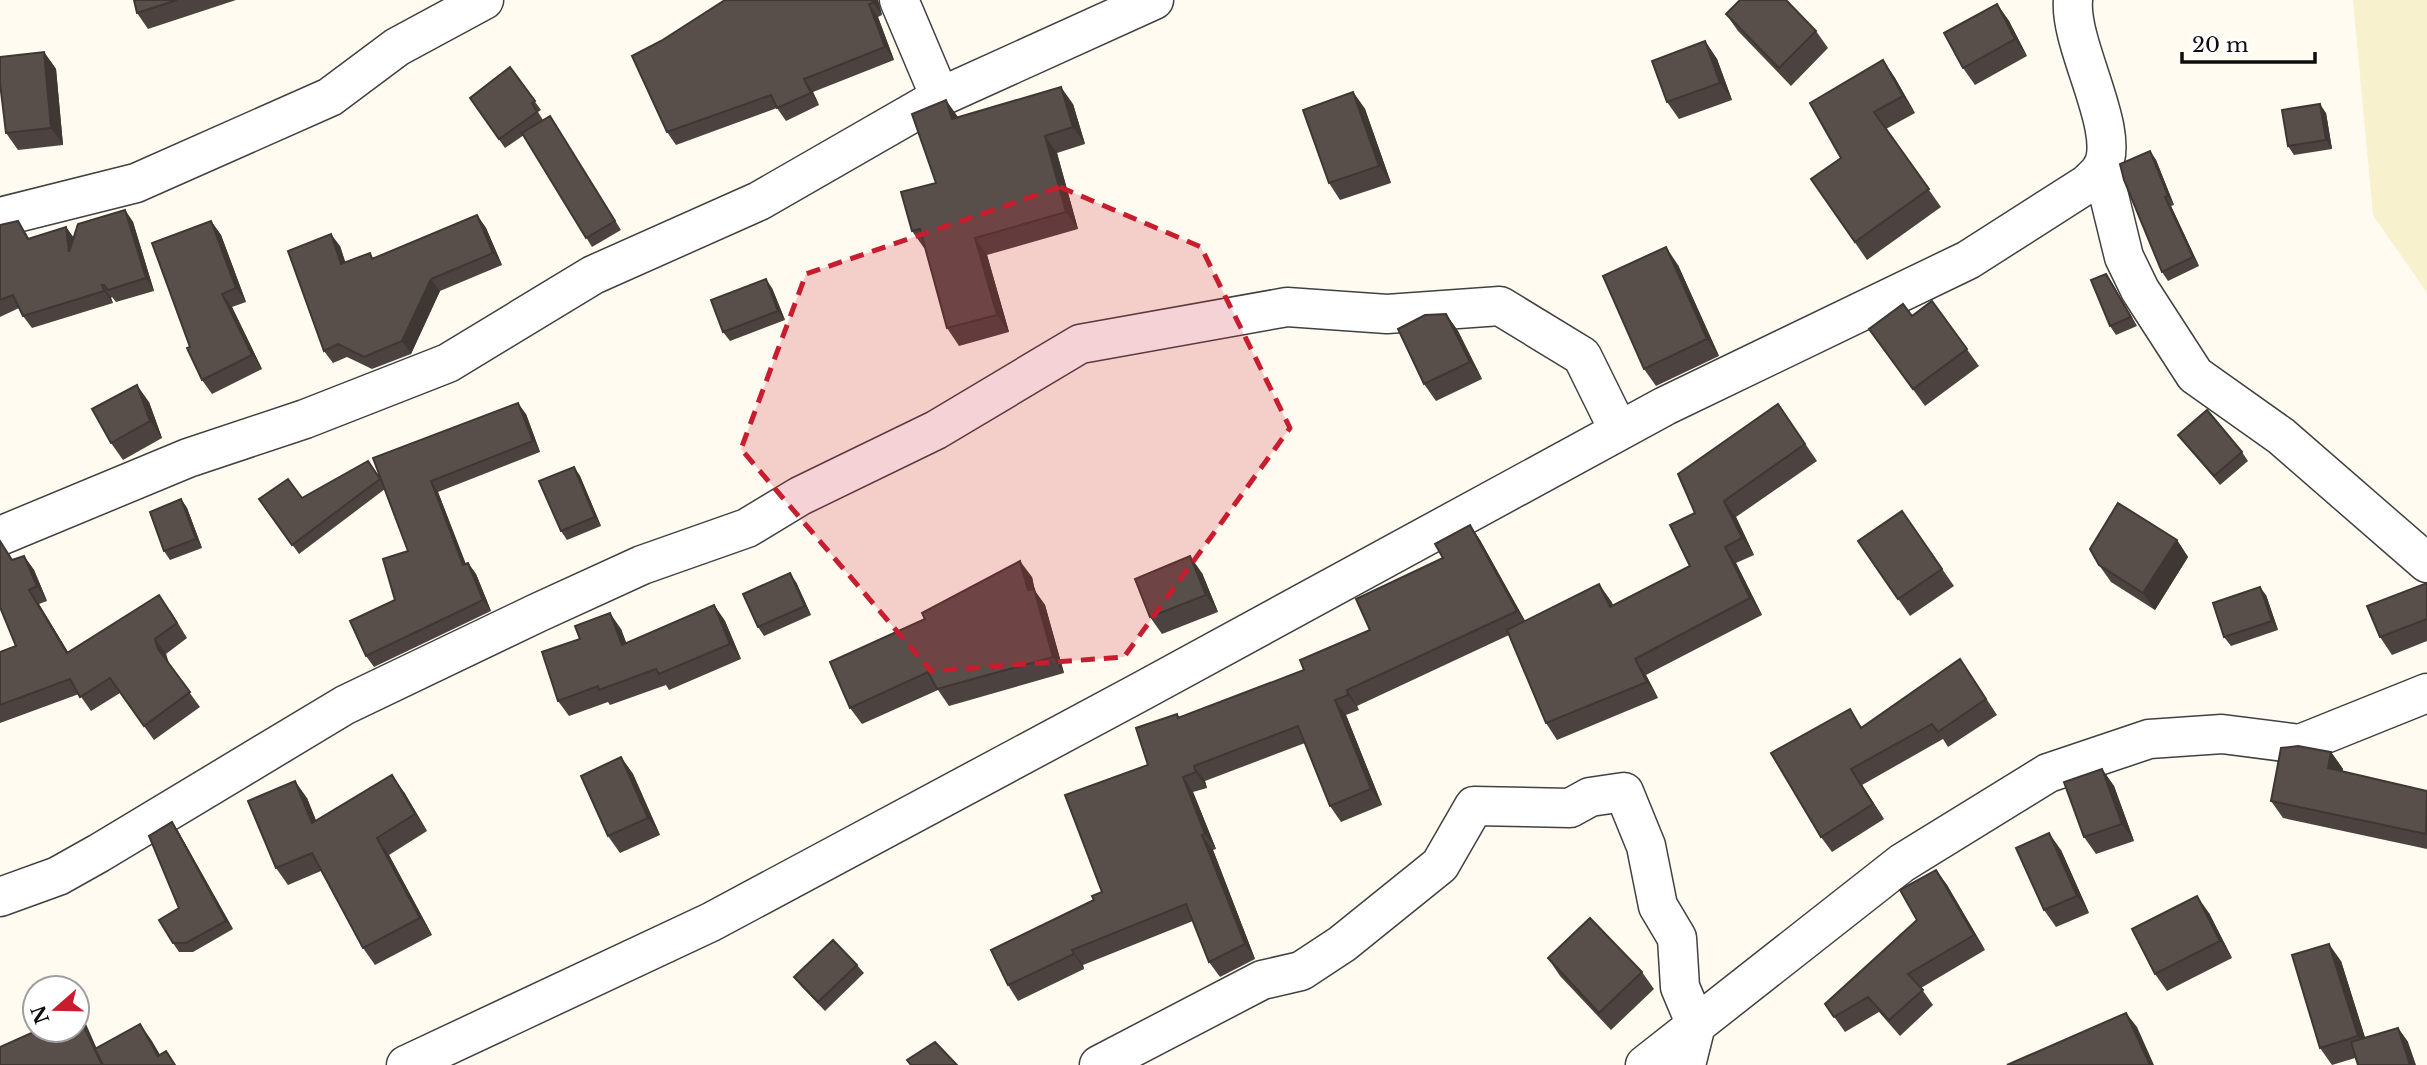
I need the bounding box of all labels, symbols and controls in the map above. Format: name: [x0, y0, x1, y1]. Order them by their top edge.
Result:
scale bar: [2182, 21, 2315, 65]
text: 20 m: [2192, 32, 2249, 58]
north arrow: [21, 974, 91, 1044]
text: N: [27, 1002, 54, 1027]

